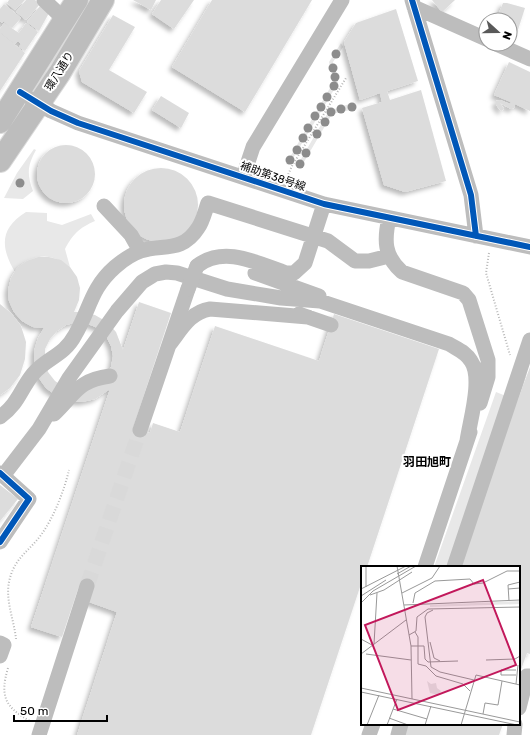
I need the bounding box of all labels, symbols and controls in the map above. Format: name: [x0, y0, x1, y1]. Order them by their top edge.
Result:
north arrow: [478, 12, 518, 52]
text: N: [499, 29, 514, 42]
street label: 環八通り: [42, 49, 77, 93]
street label: 補助第38号線: [238, 159, 307, 194]
district label: 羽田旭町: [403, 455, 451, 469]
inset map: [361, 566, 520, 725]
scale bar: [14, 697, 107, 723]
text: 50 m: [20, 704, 48, 718]

